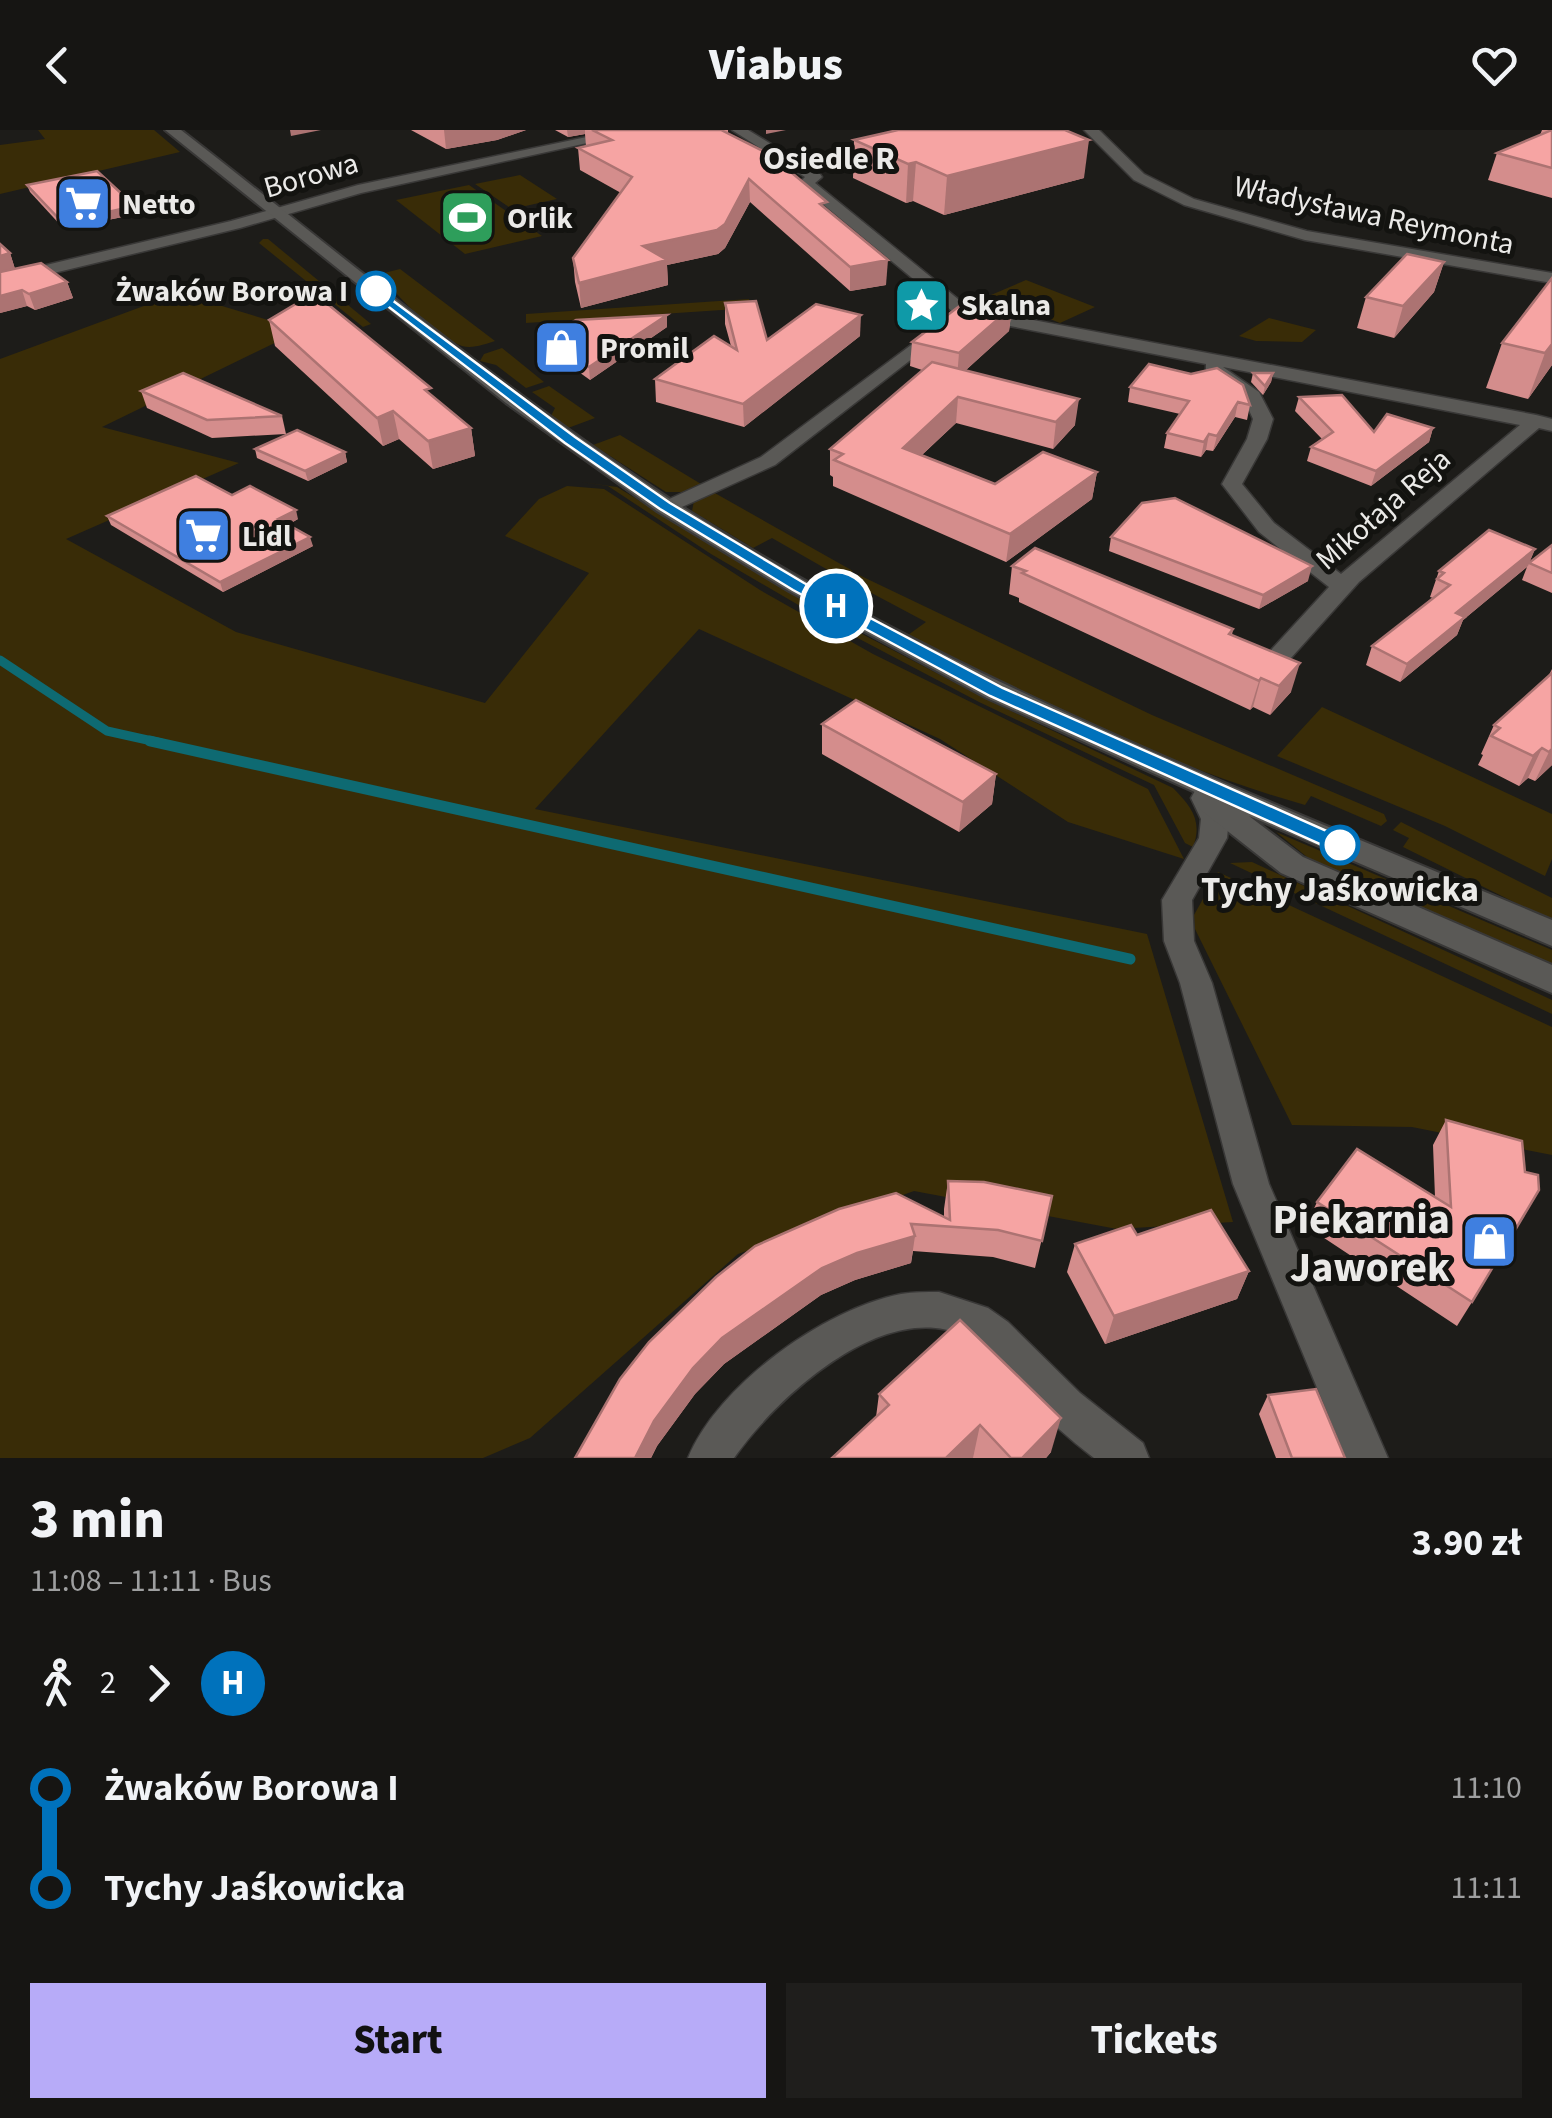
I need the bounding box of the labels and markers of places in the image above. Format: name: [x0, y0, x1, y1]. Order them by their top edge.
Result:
supermarket icon: Netto: [53, 174, 113, 234]
place label: Netto: [122, 183, 196, 226]
sports icon: Orlik: [438, 188, 498, 248]
place label: Orlik: [507, 197, 573, 240]
place label: Żwaków Borowa I: [115, 270, 348, 313]
marker: Żwaków Borowa I: [357, 272, 395, 310]
place icon: Skalna: [892, 275, 952, 335]
place label: Skalna: [961, 284, 1051, 327]
shop icon: Promil: [531, 318, 591, 378]
place label: Promil: [600, 327, 689, 370]
supermarket icon: Lidl: [173, 506, 233, 566]
place label: Lidl: [242, 515, 292, 558]
marker: Tychy Jaśkowicka: [1321, 826, 1359, 864]
place label: Tychy Jaśkowicka: [1201, 865, 1479, 915]
place label: Piekarnia Jaworek: [1272, 1190, 1450, 1298]
shop icon: Piekarnia Jaworek: [1459, 1212, 1519, 1272]

